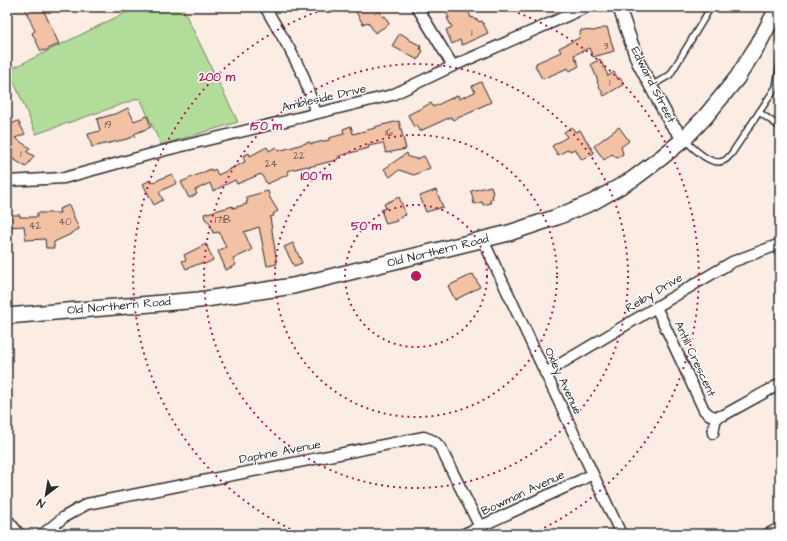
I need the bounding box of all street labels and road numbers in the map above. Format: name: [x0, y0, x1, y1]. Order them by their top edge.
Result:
street label: Edward Street: [626, 44, 680, 126]
street label: Ambleside Drive: [280, 80, 368, 116]
street label: Old Northern Road: [385, 230, 491, 272]
street label: Reiby Drive: [622, 269, 687, 318]
street label: Old Northern Road: [66, 293, 172, 319]
street label: Antill Crescent: [670, 318, 720, 400]
street label: Oxley Avenue: [539, 345, 586, 418]
street label: Daphne Avenue: [238, 436, 323, 468]
street label: Bowman Avenue: [479, 466, 568, 520]

